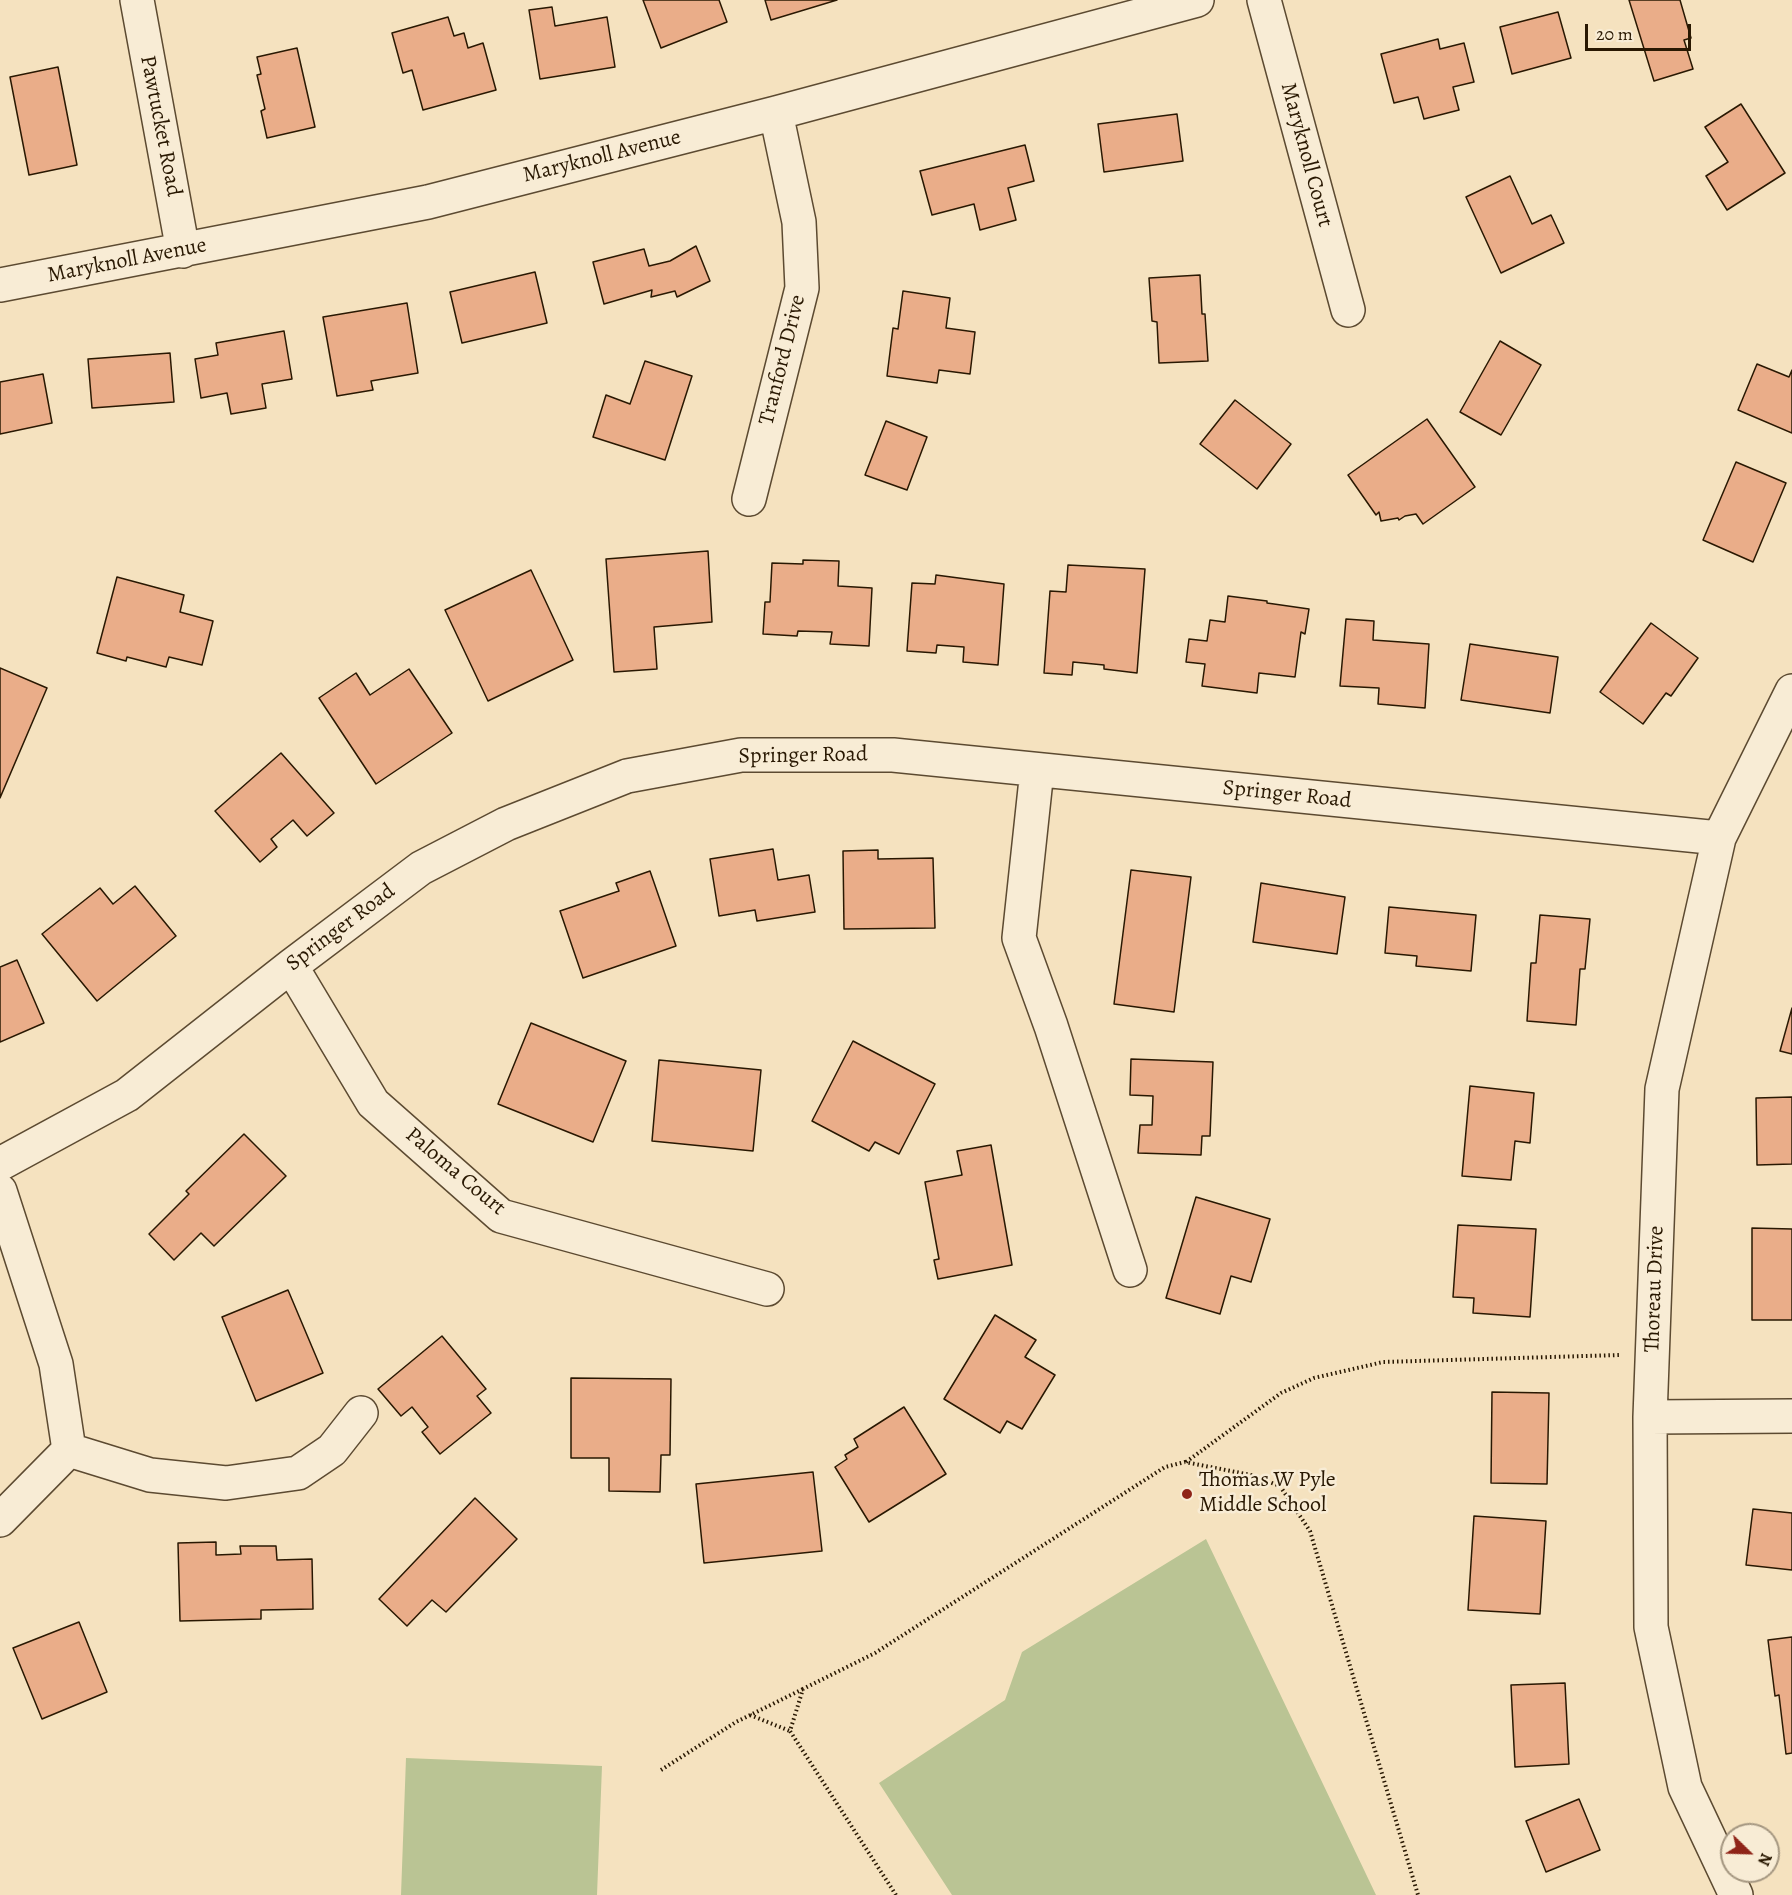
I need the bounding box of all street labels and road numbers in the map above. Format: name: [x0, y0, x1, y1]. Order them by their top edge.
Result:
street label: Pawtucket Road: [133, 53, 187, 199]
street label: Maryknoll Court: [1274, 80, 1338, 230]
street label: Maryknoll Avenue: [520, 125, 684, 189]
street label: Maryknoll Avenue: [45, 233, 209, 289]
street label: Tranford Drive: [754, 292, 812, 428]
street label: Springer Road: [738, 742, 868, 770]
street label: Springer Road: [1221, 775, 1353, 815]
street label: Springer Road: [281, 879, 401, 977]
street label: Paloma Court: [399, 1122, 511, 1222]
street label: Thoreau Drive: [1640, 1225, 1670, 1353]

